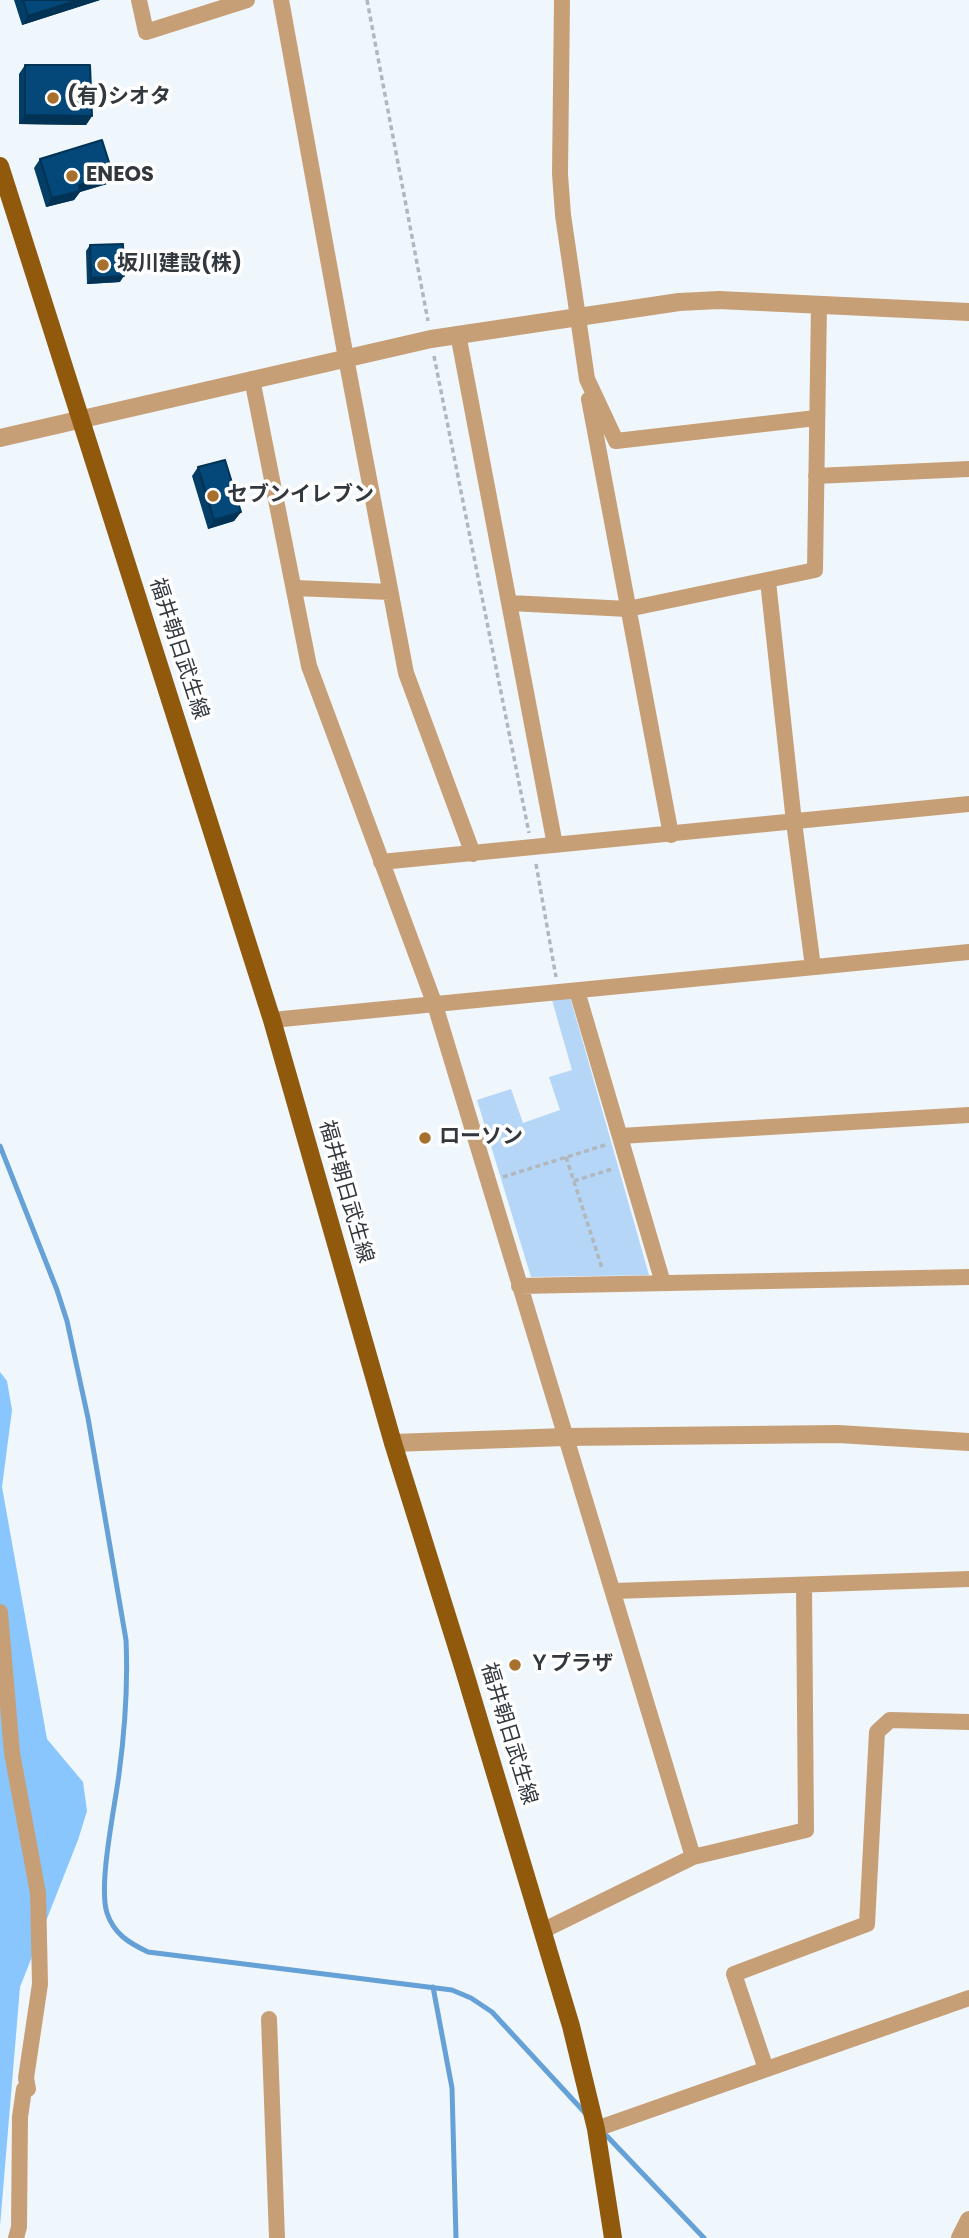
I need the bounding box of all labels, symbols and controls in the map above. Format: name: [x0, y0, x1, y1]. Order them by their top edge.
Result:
place label: (有)シオタ: [67, 85, 171, 111]
marker: (有)シオタ: [45, 90, 61, 106]
place label: ENEOS: [86, 163, 154, 189]
marker: ENEOS: [64, 168, 80, 184]
place label: 坂川建設(株): [117, 252, 242, 278]
marker: 坂川建設(株): [95, 257, 111, 273]
place label: セブンイレブン: [227, 483, 374, 509]
marker: セブンイレブン: [205, 488, 221, 504]
street label: 福井朝日武生線: [143, 575, 213, 723]
street label: 福井朝日武生線: [313, 1118, 377, 1266]
place label: ローソン: [439, 1125, 523, 1151]
marker: ローソン: [417, 1130, 433, 1146]
place label: Ｙプラザ: [529, 1652, 613, 1678]
marker: Ｙプラザ: [507, 1657, 523, 1673]
street label: 福井朝日武生線: [474, 1660, 542, 1808]

